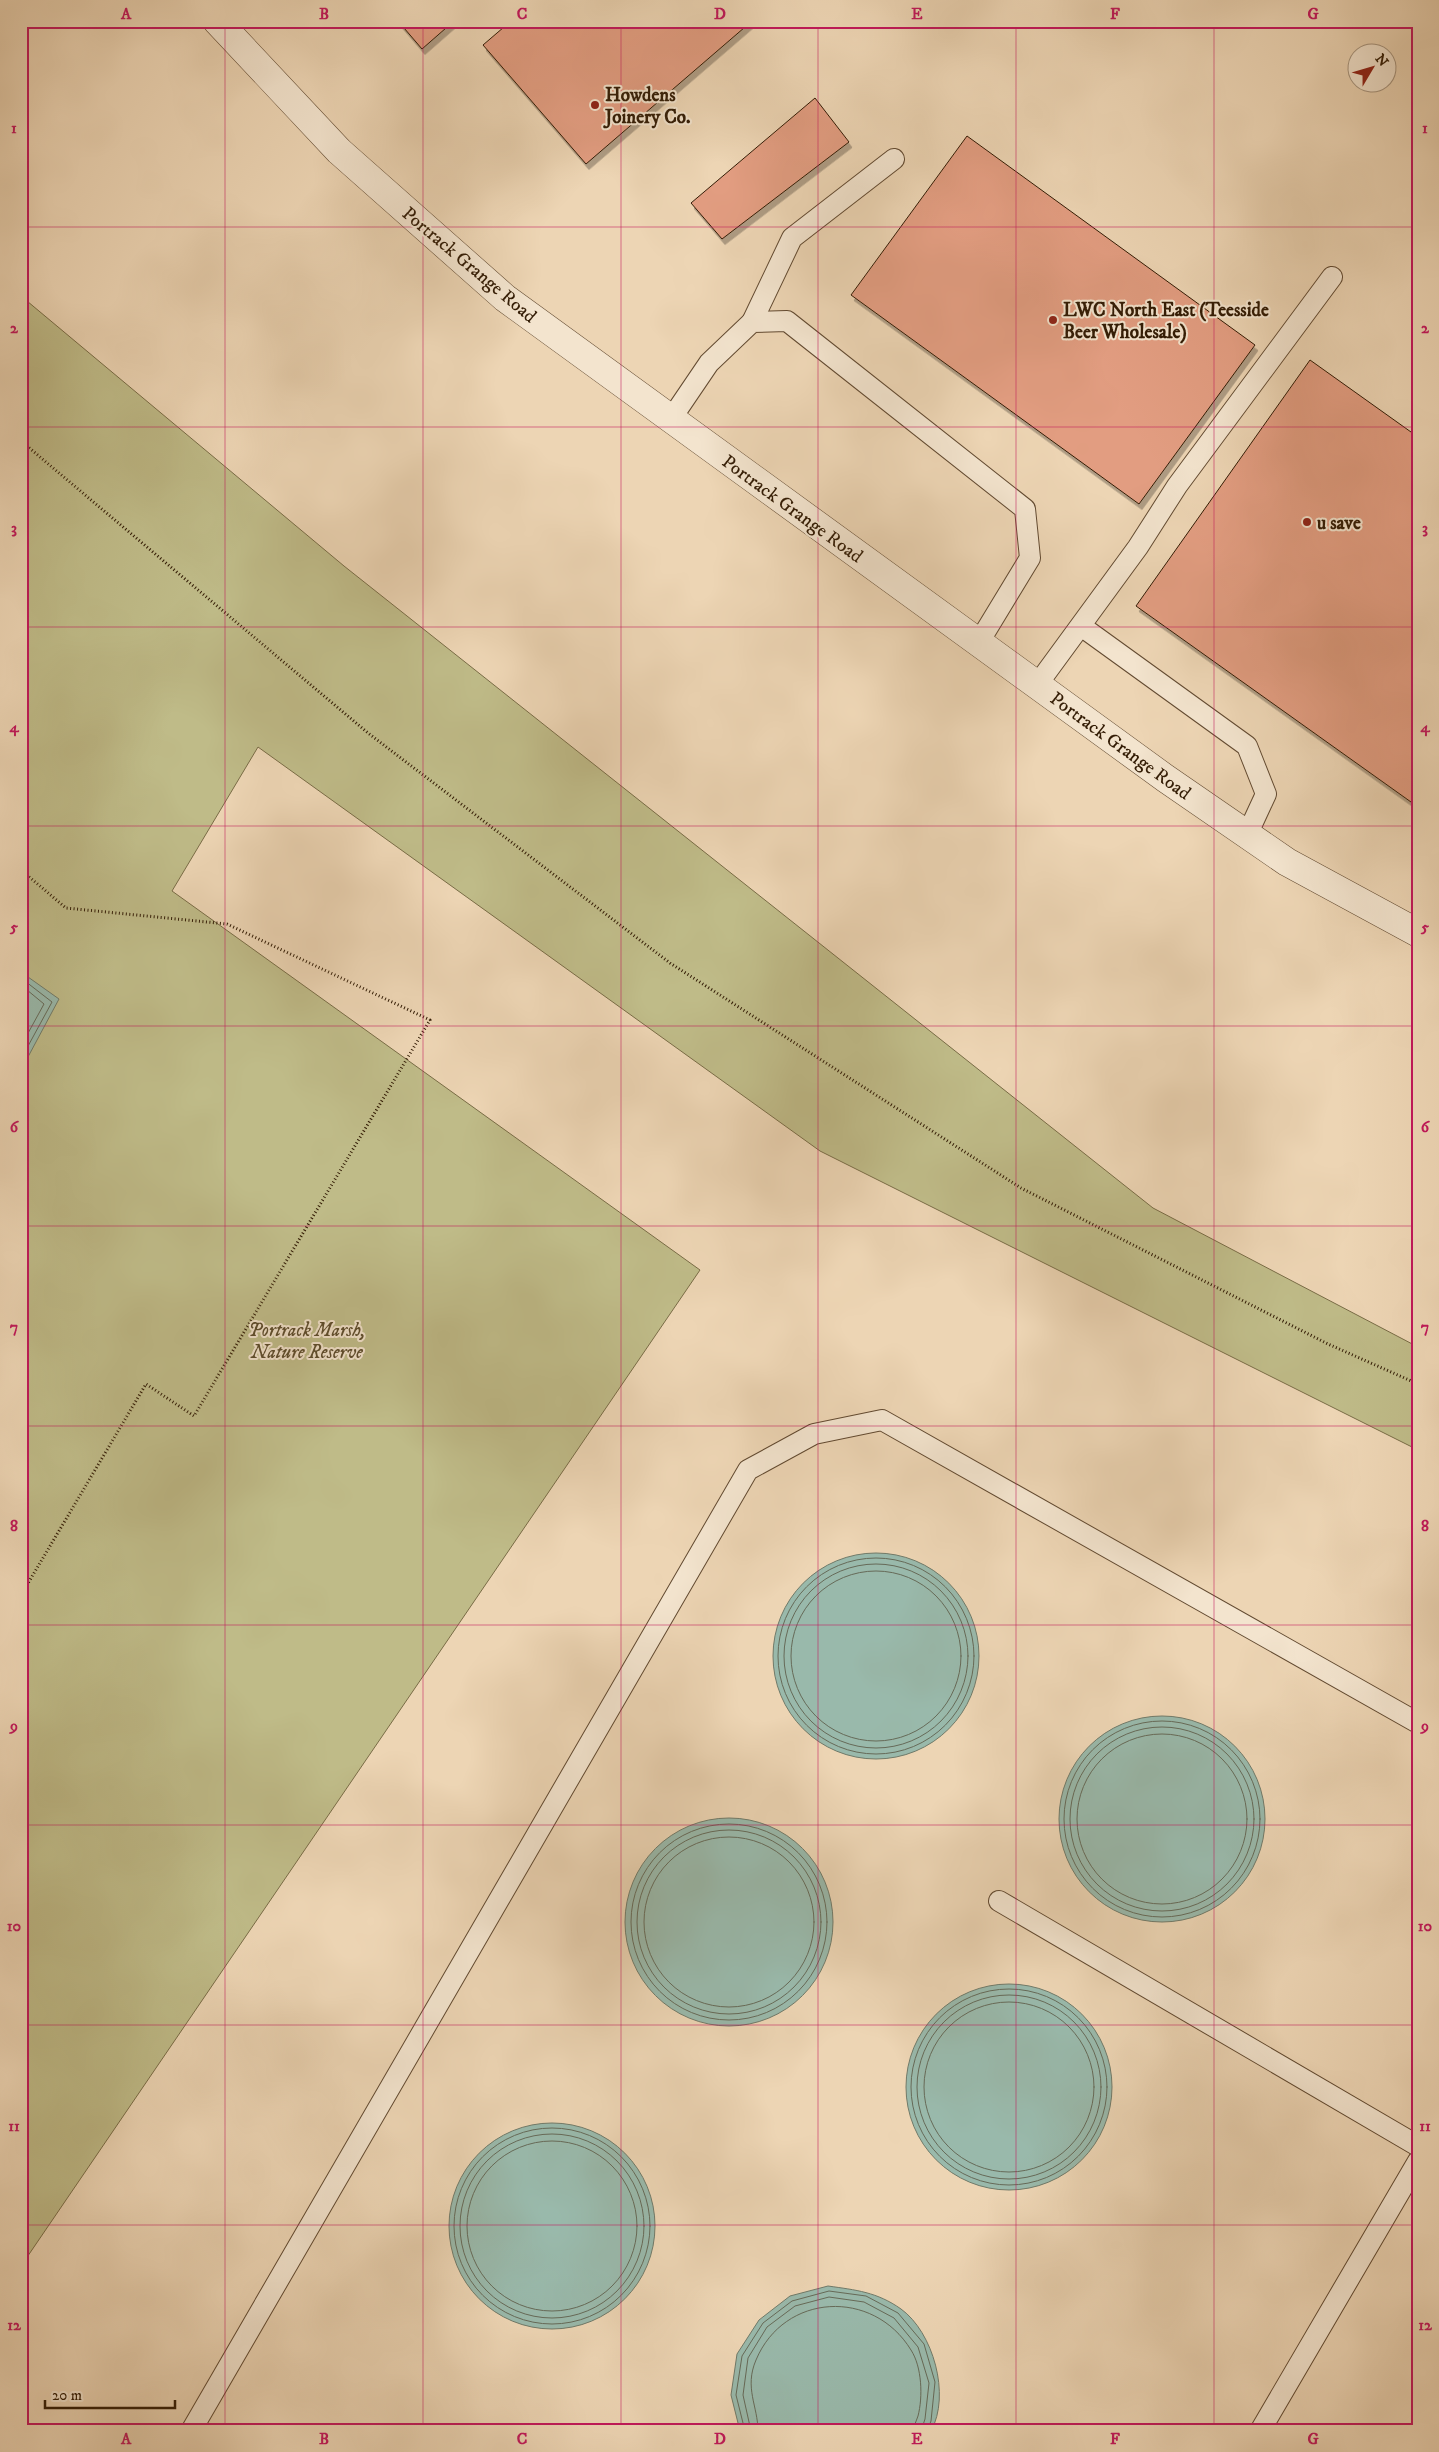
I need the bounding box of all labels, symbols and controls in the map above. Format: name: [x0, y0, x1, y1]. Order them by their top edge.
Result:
text: A: [120, 4, 132, 24]
text: B: [319, 4, 329, 24]
text: C: [517, 4, 527, 24]
text: D: [714, 4, 726, 24]
text: E: [911, 4, 923, 24]
text: F: [1110, 4, 1120, 24]
text: G: [1307, 4, 1319, 24]
north arrow: [1346, 42, 1396, 92]
text: N: [1371, 51, 1392, 71]
place label: Howdens Joinery Co.: [603, 84, 691, 129]
marker: Howdens Joinery Co.: [589, 99, 601, 111]
text: 1: [11, 118, 17, 138]
text: 1: [1422, 118, 1428, 138]
street label: Portrack Grange Road: [397, 202, 541, 329]
place label: LWC North East (Teesside Beer Wholesale): [1063, 299, 1269, 344]
marker: LWC North East (Teesside Beer Wholesale): [1047, 314, 1059, 326]
text: 2: [10, 318, 19, 338]
text: 2: [1421, 318, 1430, 338]
street label: Portrack Grange Road: [717, 450, 868, 568]
place label: u save: [1317, 512, 1361, 535]
marker: u save: [1301, 516, 1313, 528]
text: 3: [11, 518, 17, 538]
text: 3: [1422, 518, 1428, 538]
street label: Portrack Grange Road: [1045, 687, 1196, 805]
text: 4: [8, 717, 19, 737]
text: 4: [1419, 717, 1430, 737]
text: 5: [9, 917, 18, 937]
text: 5: [1420, 917, 1429, 937]
text: 6: [10, 1117, 20, 1137]
text: 6: [1421, 1117, 1431, 1137]
text: 7: [10, 1317, 18, 1337]
text: 7: [1421, 1317, 1429, 1337]
park label: Portrack Marsh, Nature Reserve: [248, 1319, 366, 1364]
text: 8: [10, 1516, 18, 1536]
text: 8: [1421, 1516, 1429, 1536]
text: 9: [9, 1716, 18, 1736]
text: 9: [1420, 1716, 1429, 1736]
text: 10: [7, 1916, 22, 1936]
text: 10: [1418, 1916, 1433, 1936]
text: 11: [8, 2116, 20, 2136]
text: 11: [1419, 2116, 1431, 2136]
text: 12: [7, 2315, 22, 2335]
text: 12: [1418, 2315, 1433, 2335]
scale bar: [45, 2377, 175, 2409]
text: 20 m: [52, 2386, 82, 2405]
text: A: [120, 2429, 132, 2449]
text: B: [319, 2429, 329, 2449]
text: C: [517, 2429, 527, 2449]
text: D: [714, 2429, 726, 2449]
text: E: [911, 2429, 923, 2449]
text: F: [1110, 2429, 1120, 2449]
text: G: [1307, 2429, 1319, 2449]

